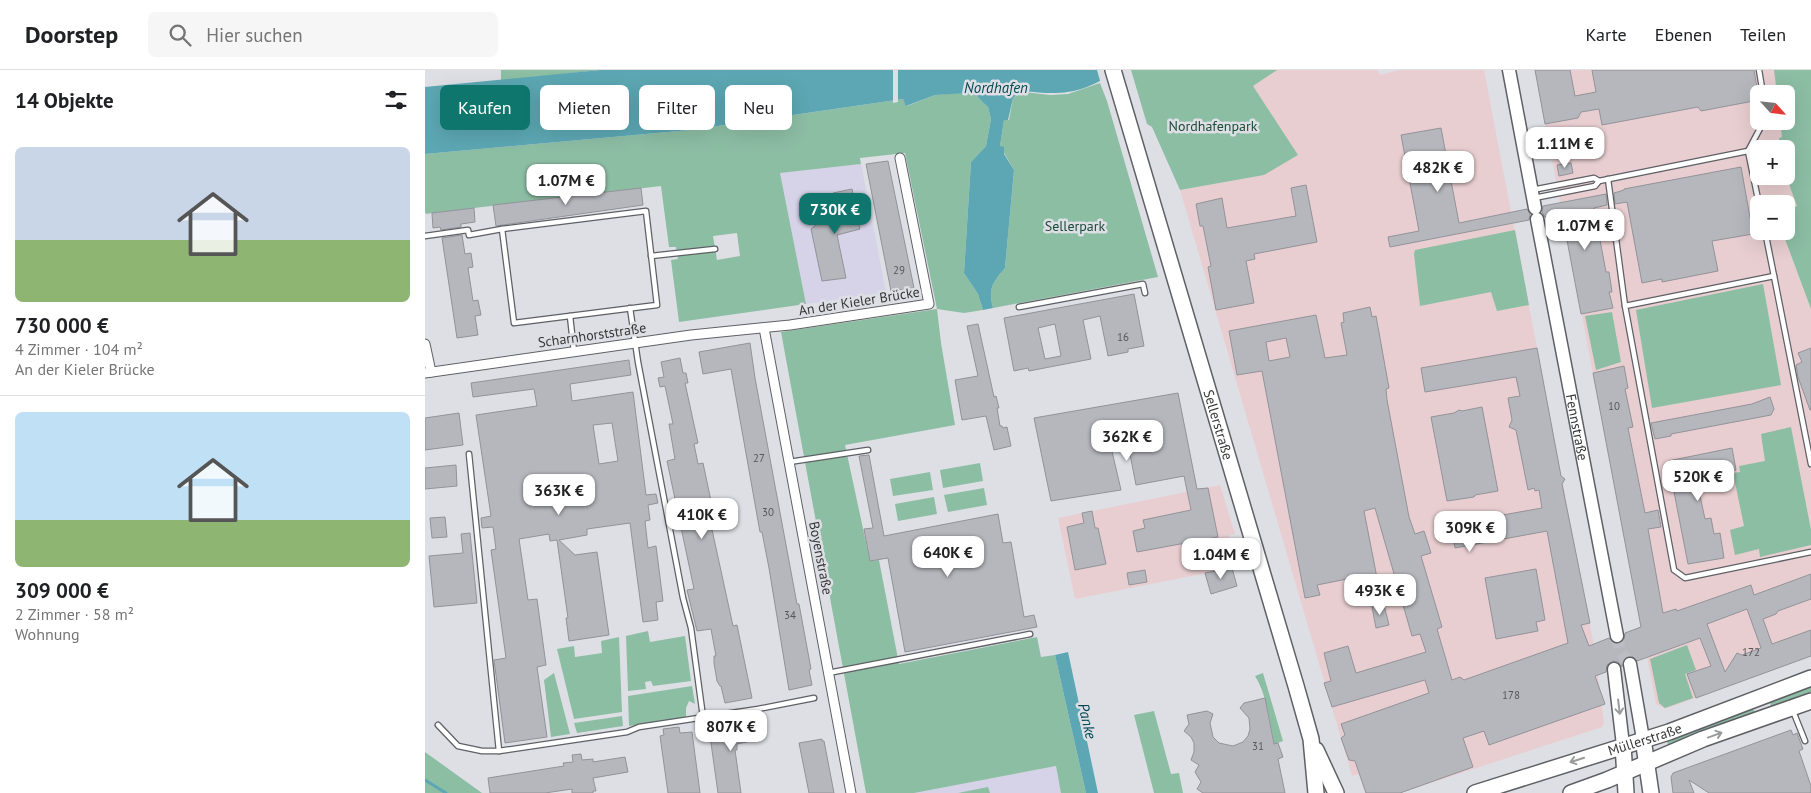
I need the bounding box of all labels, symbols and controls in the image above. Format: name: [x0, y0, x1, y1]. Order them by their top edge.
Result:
search box: [148, 12, 498, 57]
text: Doorstep: [25, 19, 118, 50]
icon: search: [166, 21, 194, 49]
text: Hier suchen: [206, 23, 303, 47]
text: Karte: [1586, 23, 1627, 46]
text: Ebenen: [1655, 23, 1712, 46]
text: Teilen: [1740, 23, 1786, 46]
water label: Nordhafen: [964, 78, 1028, 97]
chip: Kaufen: [440, 85, 530, 130]
chip: Mieten: [540, 85, 629, 130]
chip: Filter: [639, 85, 715, 130]
chip: Neu: [725, 85, 792, 130]
north arrow: [1750, 85, 1795, 130]
map controls: [1750, 85, 1795, 240]
icon: filters: [382, 86, 410, 114]
text: 14 Objekte: [15, 87, 114, 114]
park label: Nordhafenpark: [1169, 117, 1258, 135]
pin: 1.11M €: [1519, 126, 1611, 169]
text: 1.11M €: [1536, 133, 1594, 153]
button: +: [1750, 140, 1795, 185]
pin: 482K €: [1397, 150, 1479, 193]
text: 482K €: [1413, 157, 1463, 177]
pin: 1.07M €: [520, 164, 612, 206]
text: 1.07M €: [537, 170, 595, 190]
icon: home: [168, 179, 258, 269]
pin: 730K €: [794, 192, 876, 235]
button: −: [1750, 195, 1795, 240]
text: 730K €: [810, 199, 860, 219]
pin: 1.07M €: [1539, 208, 1631, 251]
text: 1.07M €: [1556, 215, 1614, 235]
park label: Sellerpark: [1045, 217, 1106, 235]
house number: 29: [893, 263, 905, 277]
street label: An der Kieler Brücke: [797, 283, 921, 319]
text: 730 000 €: [15, 312, 109, 339]
street label: Scharnhorststraße: [537, 318, 647, 352]
house number: 16: [1117, 330, 1129, 344]
text: 4 Zimmer · 104 m²: [15, 339, 143, 359]
text: An der Kieler Brücke: [15, 359, 155, 379]
street label: Sellerstraße: [1199, 387, 1237, 462]
street label: Fennstraße: [1562, 392, 1592, 462]
house number: 10: [1608, 399, 1620, 413]
pin: 362K €: [1086, 420, 1168, 462]
text: 362K €: [1102, 426, 1152, 446]
icon: home: [168, 445, 258, 535]
house number: 27: [753, 451, 765, 465]
pin: 520K €: [1657, 460, 1739, 502]
text: 520K €: [1673, 466, 1723, 486]
pin: 363K €: [518, 474, 600, 516]
text: 363K €: [534, 480, 584, 500]
pin: 410K €: [661, 498, 743, 540]
text: 410K €: [677, 504, 727, 524]
house number: 30: [762, 505, 774, 519]
pin: 309K €: [1429, 510, 1511, 553]
text: 309K €: [1445, 517, 1495, 537]
street label: Boyenstraße: [805, 520, 837, 596]
pin: 640K €: [907, 536, 989, 578]
pin: 1.04M €: [1175, 538, 1267, 580]
text: 640K €: [923, 542, 973, 562]
text: 1.04M €: [1192, 544, 1250, 564]
pin: 493K €: [1339, 574, 1421, 616]
text: 309 000 €: [15, 577, 109, 604]
text: 493K €: [1355, 580, 1405, 600]
text: 2 Zimmer · 58 m²: [15, 604, 134, 624]
house number: 34: [784, 608, 796, 622]
text: Wohnung: [15, 624, 80, 644]
house number: 172: [1742, 645, 1760, 659]
house number: 178: [1502, 688, 1520, 702]
one-way arrow: [1614, 699, 1624, 715]
water label: Panke: [1074, 701, 1101, 741]
pin: 807K €: [690, 710, 772, 752]
text: 807K €: [706, 716, 756, 736]
street label: Müllerstraße: [1606, 719, 1684, 760]
one-way arrow: [1707, 730, 1722, 739]
house number: 31: [1252, 739, 1264, 753]
one-way arrow: [1569, 756, 1585, 766]

